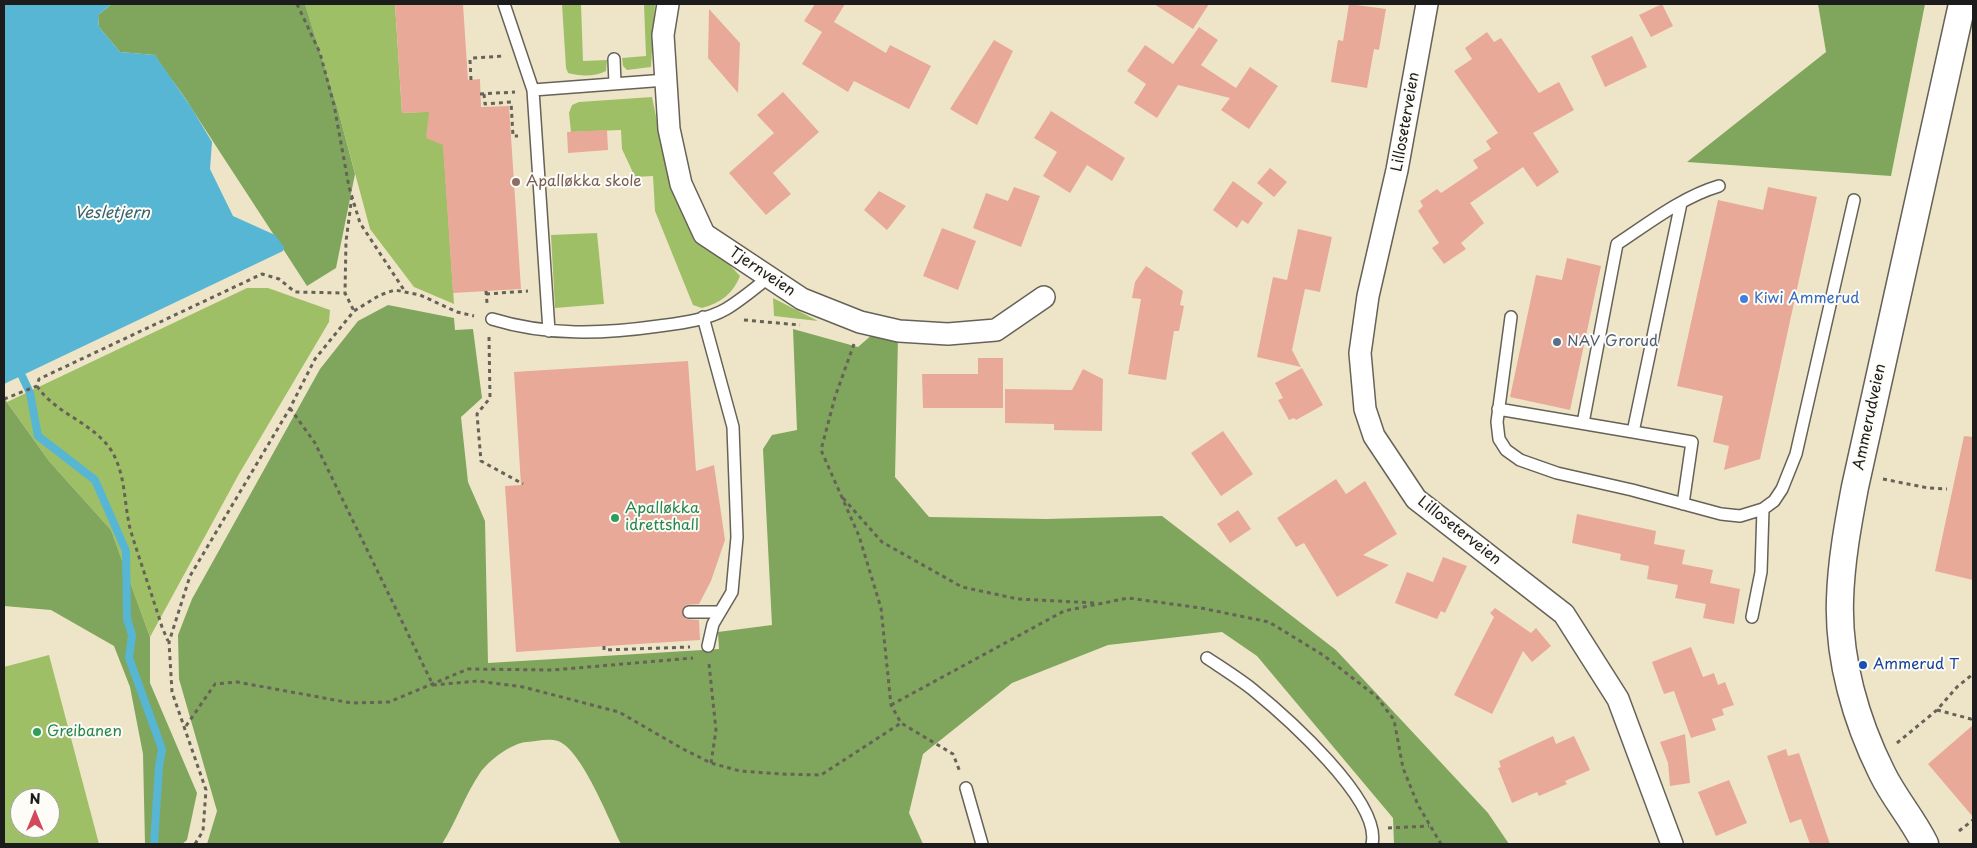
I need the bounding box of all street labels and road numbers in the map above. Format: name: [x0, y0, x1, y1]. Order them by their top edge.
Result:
street label: Lilloseterveien: [1388, 71, 1424, 173]
street label: Tjernveien: [726, 243, 798, 301]
street label: Ammerudveien: [1850, 362, 1890, 472]
street label: Lilloseterveien: [1414, 493, 1504, 569]

